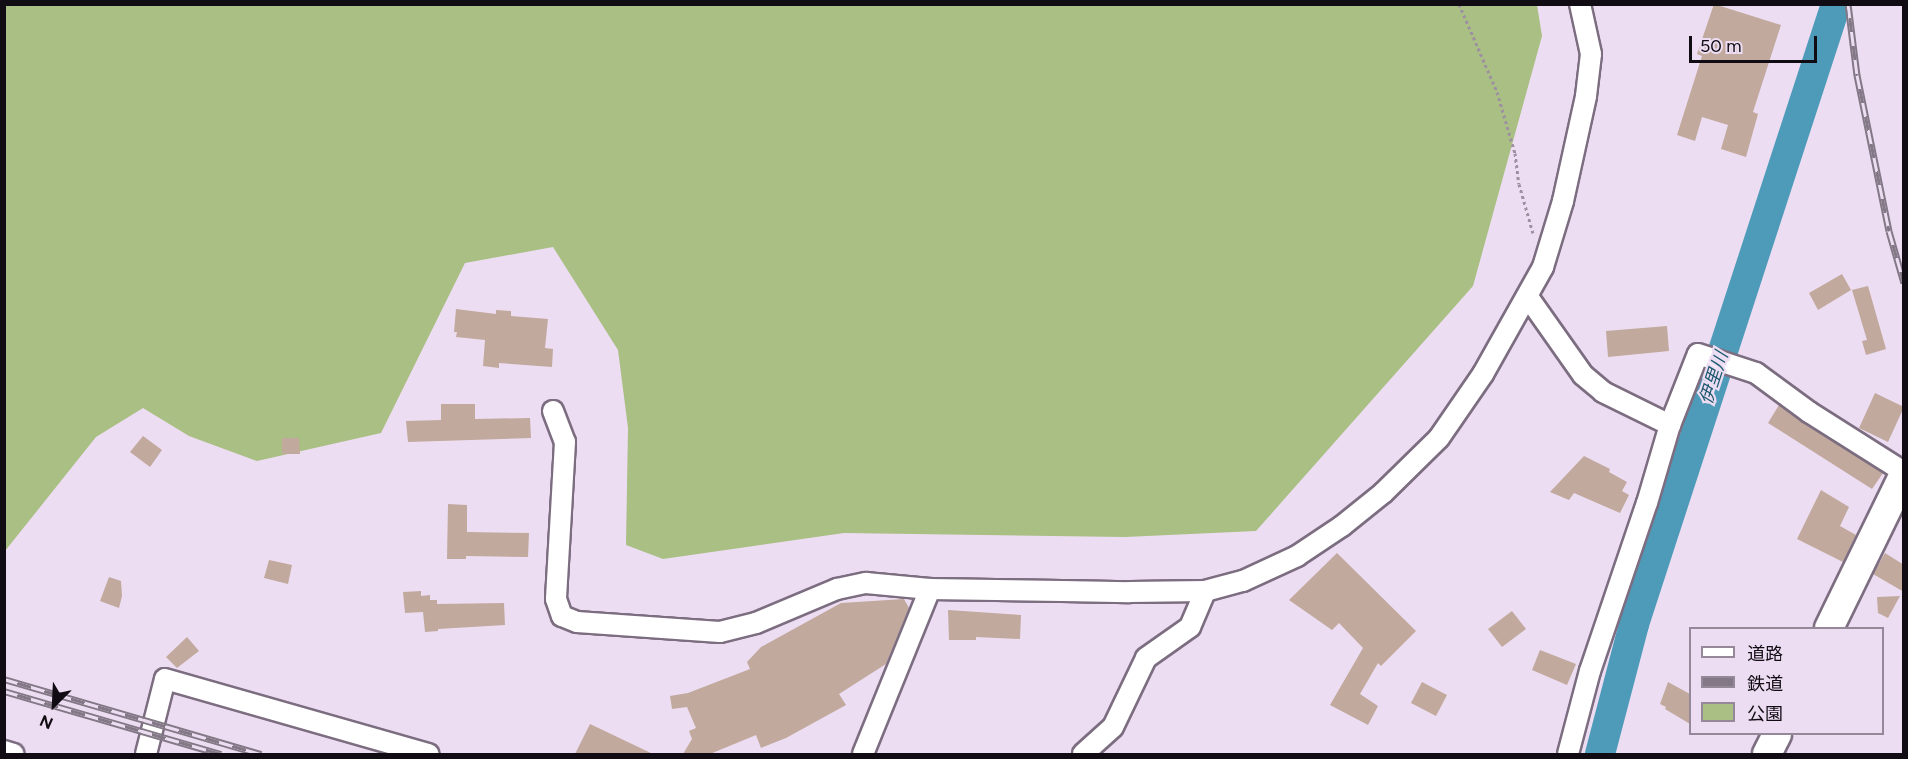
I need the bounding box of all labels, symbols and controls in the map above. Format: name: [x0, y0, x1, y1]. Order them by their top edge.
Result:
scale bar: [1692, 24, 1820, 62]
text: 50 m: [1700, 35, 1742, 57]
water label: 伊里川: [1695, 349, 1733, 407]
legend: [1689, 627, 1884, 735]
text: 道路: [1747, 643, 1783, 665]
text: 鉄道: [1747, 673, 1783, 695]
north arrow: [24, 675, 84, 735]
text: 公園: [1747, 703, 1783, 725]
text: N: [37, 711, 56, 733]

